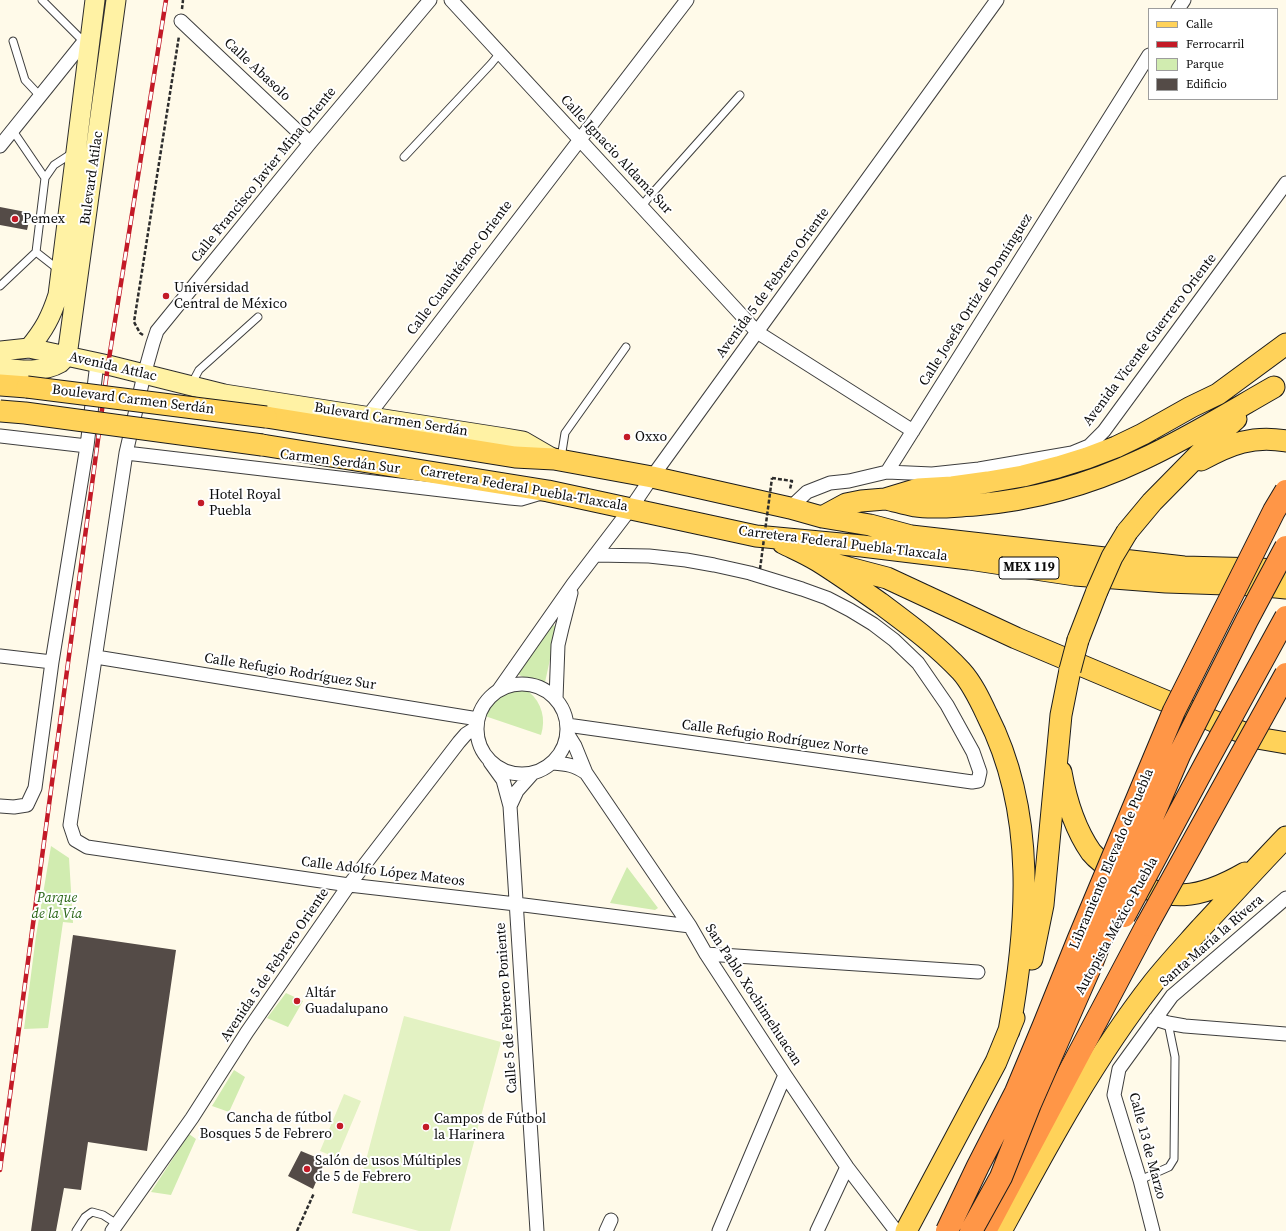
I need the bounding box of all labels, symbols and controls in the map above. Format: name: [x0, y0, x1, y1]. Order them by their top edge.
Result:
legend: [1148, 8, 1278, 100]
text: Calle: [1186, 16, 1213, 32]
street label: Calle Abasolo: [220, 35, 294, 105]
text: Ferrocarril: [1186, 36, 1244, 52]
text: Parque: [1186, 56, 1224, 72]
text: Edificio: [1186, 76, 1227, 92]
street label: Calle Francisco Javier Mina Oriente: [188, 84, 340, 266]
street label: Calle Ignacio Aldama Sur: [556, 92, 676, 218]
street label: Bulevard Atilac: [77, 130, 107, 226]
street label: Calle Cuauhtémoc Oriente: [404, 197, 516, 339]
street label: Avenida 5 de Febrero Oriente: [713, 205, 833, 361]
place label: Pemex: [23, 211, 65, 227]
street label: Calle Josefa Ortiz de Domínguez: [916, 211, 1036, 389]
marker: Pemex: [10, 214, 20, 224]
street label: Avenida Vicente Guerrero Oriente: [1080, 251, 1220, 429]
place label: Universidad Central de México: [174, 280, 287, 312]
marker: Universidad Central de México: [161, 291, 171, 301]
street label: Avenida Attlac: [68, 349, 158, 385]
street label: Boulevard Carmen Serdán: [51, 382, 215, 418]
street label: Bulevard Carmen Serdán: [313, 400, 469, 440]
place label: Oxxo: [635, 429, 667, 445]
marker: Oxxo: [622, 432, 632, 442]
street label: Carmen Serdán Sur: [279, 446, 401, 478]
street label: Carretera Federal Puebla-Tlaxcala: [419, 462, 629, 516]
place label: Hotel Royal Puebla: [209, 487, 281, 520]
marker: Hotel Royal Puebla: [196, 498, 206, 508]
street label: Carretera Federal Puebla-Tlaxcala: [738, 523, 948, 565]
road number: MEX 119: [999, 557, 1059, 579]
street label: Calle Refugio Rodríguez Sur: [203, 650, 377, 694]
street label: Calle Refugio Rodríguez Norte: [681, 717, 869, 759]
street label: Libramiento Elevado de Puebla: [1066, 766, 1158, 952]
street label: Calle Adolfo López Mateos: [300, 854, 466, 890]
street label: Autopista México-Puebla: [1072, 854, 1162, 998]
street label: Avenida 5 de Febrero Oriente: [217, 885, 333, 1045]
park label: Parque de la Vía: [32, 890, 82, 922]
street label: Santa María la Rivera: [1157, 891, 1267, 991]
street label: San Pablo Xochimehuacan: [701, 921, 805, 1069]
street label: Calle 5 de Febrero Poniente: [493, 922, 521, 1094]
place label: Altár Guadalupano: [305, 985, 388, 1018]
marker: Altár Guadalupano: [292, 996, 302, 1006]
street label: Calle 13 de Marzo: [1125, 1091, 1169, 1201]
place label: Cancha de fútbol Bosques 5 de Febrero: [200, 1110, 332, 1142]
place label: Campos de Fútbol la Harinera: [434, 1111, 546, 1144]
marker: Cancha de fútbol Bosques 5 de Febrero: [335, 1121, 345, 1131]
marker: Campos de Fútbol la Harinera: [421, 1122, 431, 1132]
place label: Salón de usos Múltiples de 5 de Febrero: [315, 1153, 461, 1186]
marker: Salón de usos Múltiples de 5 de Febrero: [302, 1164, 312, 1174]

